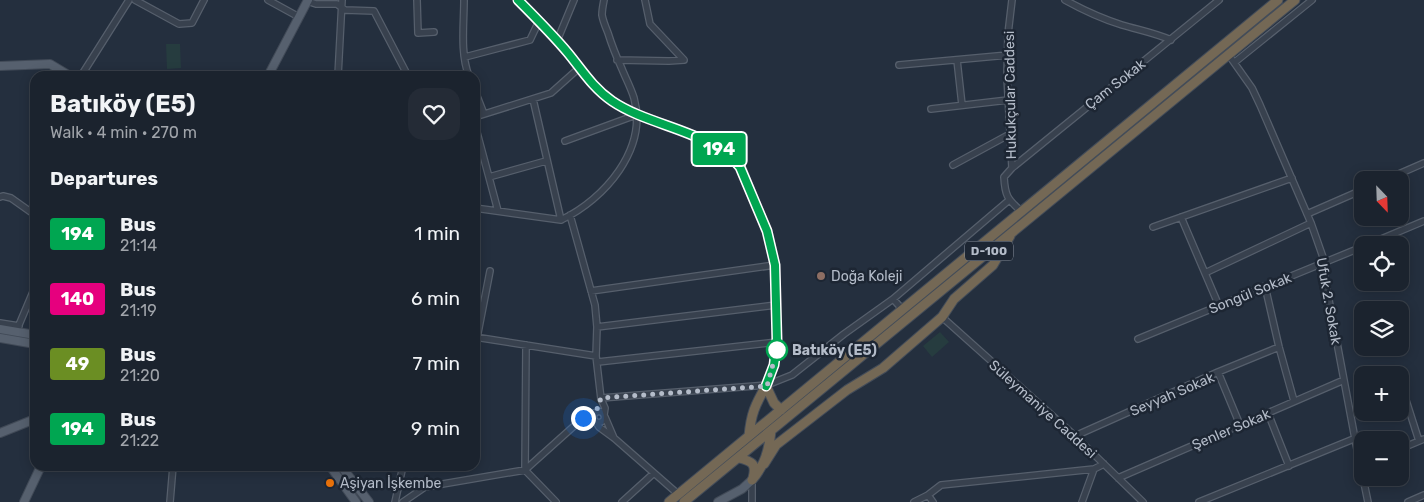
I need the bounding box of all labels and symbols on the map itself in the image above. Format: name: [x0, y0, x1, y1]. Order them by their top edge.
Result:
street label: Hukukçular Caddesi: [1001, 30, 1020, 160]
street label: Çam Sokak: [1082, 55, 1149, 113]
line badge: 194: [690, 133, 748, 165]
north arrow: [1354, 171, 1409, 226]
road number: D-100: [965, 242, 1013, 260]
street label: Ufuk 2. Sokak: [1312, 256, 1345, 347]
place label: Doğa Koleji: [831, 268, 902, 285]
street label: Songül Sokak: [1206, 269, 1295, 318]
marker: Doğa Koleji: [815, 270, 827, 282]
marker: Batıköy (E5): [766, 339, 788, 361]
place label: Batıköy (E5): [792, 342, 877, 359]
street label: Süleymaniye Caddesi: [985, 357, 1100, 462]
street label: Seyyah Sokak: [1127, 369, 1218, 420]
street label: Şenler Sokak: [1189, 405, 1274, 454]
your location: [571, 406, 596, 431]
place label: Aşiyan İşkembe: [340, 475, 441, 492]
marker: Aşiyan İşkembe: [324, 477, 336, 489]

